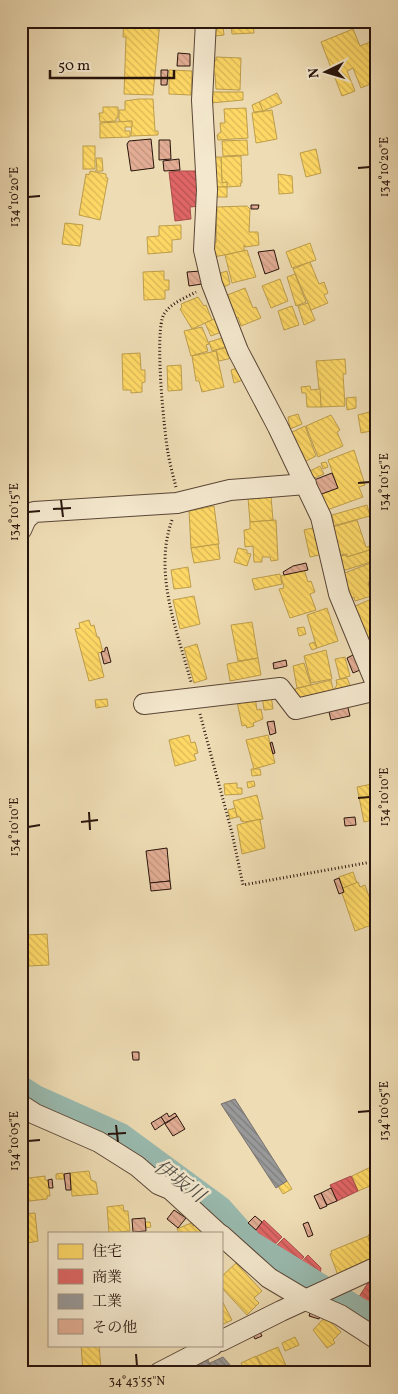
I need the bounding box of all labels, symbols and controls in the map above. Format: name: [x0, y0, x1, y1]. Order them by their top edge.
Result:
scale bar: [50, 48, 174, 80]
north arrow: [300, 48, 350, 98]
text: 50 m: [58, 56, 90, 77]
text: N: [305, 67, 324, 79]
text: 134°10'20"E: [377, 137, 393, 197]
text: 134°10'20"E: [7, 167, 23, 227]
text: 134°10'15"E: [377, 453, 393, 511]
text: 134°10'15"E: [7, 483, 23, 541]
text: 134°10'10"E: [377, 767, 393, 827]
text: 134°10'10"E: [7, 797, 23, 857]
text: 134°10'05"E: [377, 1081, 393, 1141]
text: 134°10'05"E: [7, 1111, 23, 1171]
water label: 伊坂川: [148, 1155, 211, 1210]
legend: [48, 1232, 222, 1346]
text: 住宅: [92, 1242, 122, 1263]
text: 商業: [92, 1268, 122, 1289]
text: 工業: [92, 1292, 122, 1313]
text: その他: [92, 1318, 137, 1339]
text: 34°43'55"N: [109, 1374, 165, 1390]

